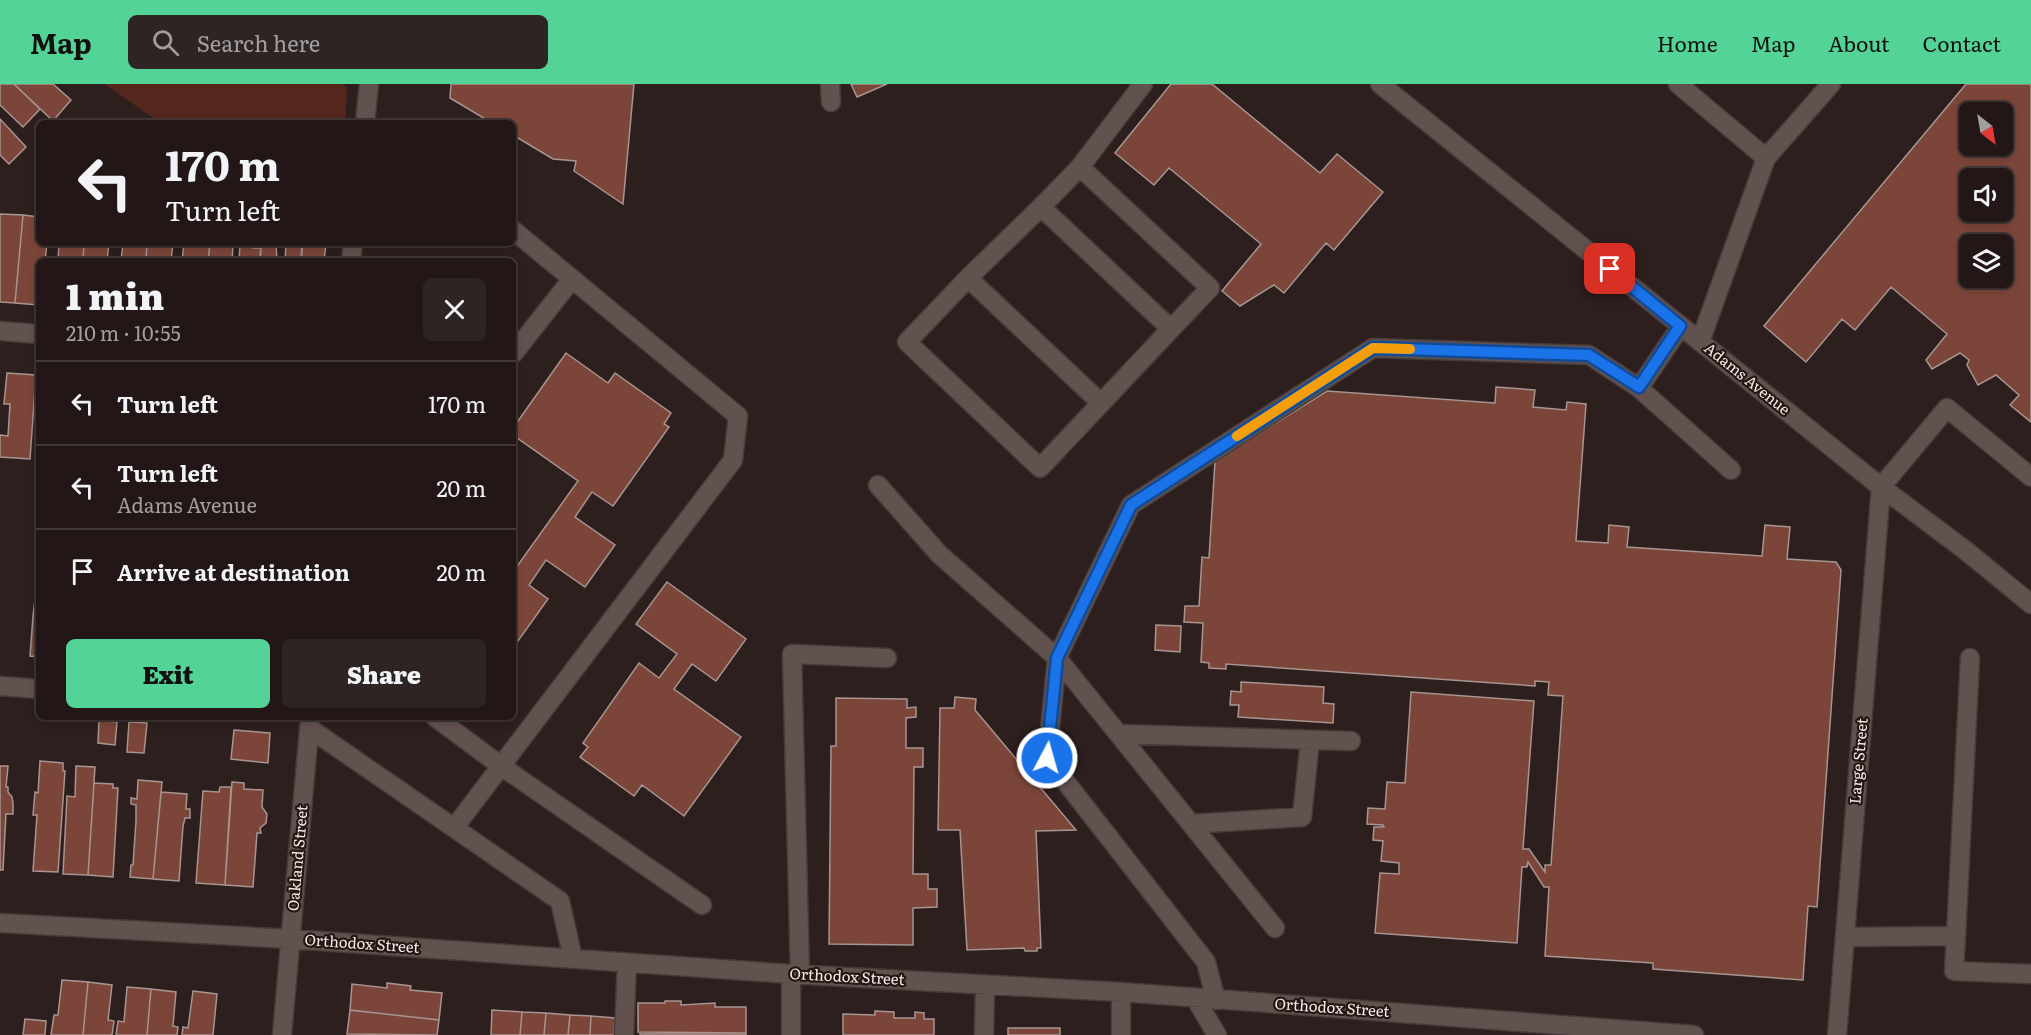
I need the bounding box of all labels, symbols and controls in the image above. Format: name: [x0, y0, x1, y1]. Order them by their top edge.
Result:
search box: [128, 15, 548, 69]
text: Map: [30, 21, 92, 63]
icon: search: [149, 26, 182, 59]
text: Search here: [197, 26, 320, 59]
text: Home: [1657, 27, 1718, 58]
text: Map: [1751, 27, 1795, 58]
text: About: [1828, 27, 1890, 58]
text: Contact: [1923, 27, 2001, 58]
north arrow: [1959, 102, 2013, 156]
map controls: [1959, 102, 2013, 288]
text: 170 m: [165, 132, 280, 194]
icon: left: [66, 144, 144, 222]
button: sound: [1959, 168, 2013, 222]
text: Turn left: [165, 189, 280, 229]
button: layers: [1959, 234, 2013, 288]
pin: [1584, 243, 1635, 294]
icon: arrive: [1593, 252, 1626, 285]
text: 1 min: [66, 268, 164, 321]
button: close: [423, 278, 486, 341]
text: 210 m · 10:55: [66, 317, 181, 347]
street label: Adams Avenue: [1700, 336, 1796, 420]
icon: left: [66, 387, 99, 420]
text: Turn left: [117, 387, 218, 420]
text: 170 m: [428, 387, 486, 420]
text: Turn left: [117, 456, 218, 489]
icon: left: [66, 471, 99, 504]
text: 20 m: [436, 471, 486, 504]
text: Adams Avenue: [117, 489, 257, 519]
icon: arrive: [66, 555, 99, 588]
text: Arrive at destination: [117, 555, 350, 588]
text: 20 m: [436, 555, 486, 588]
button: Exit: [66, 639, 270, 708]
button: Share: [282, 639, 486, 708]
street label: Large Street: [1842, 717, 1873, 805]
position arrow: [1015, 726, 1079, 790]
street label: Oakland Street: [280, 804, 313, 912]
street label: Orthodox Street: [304, 927, 420, 958]
street label: Orthodox Street: [789, 961, 905, 990]
street label: Orthodox Street: [1274, 991, 1390, 1022]

